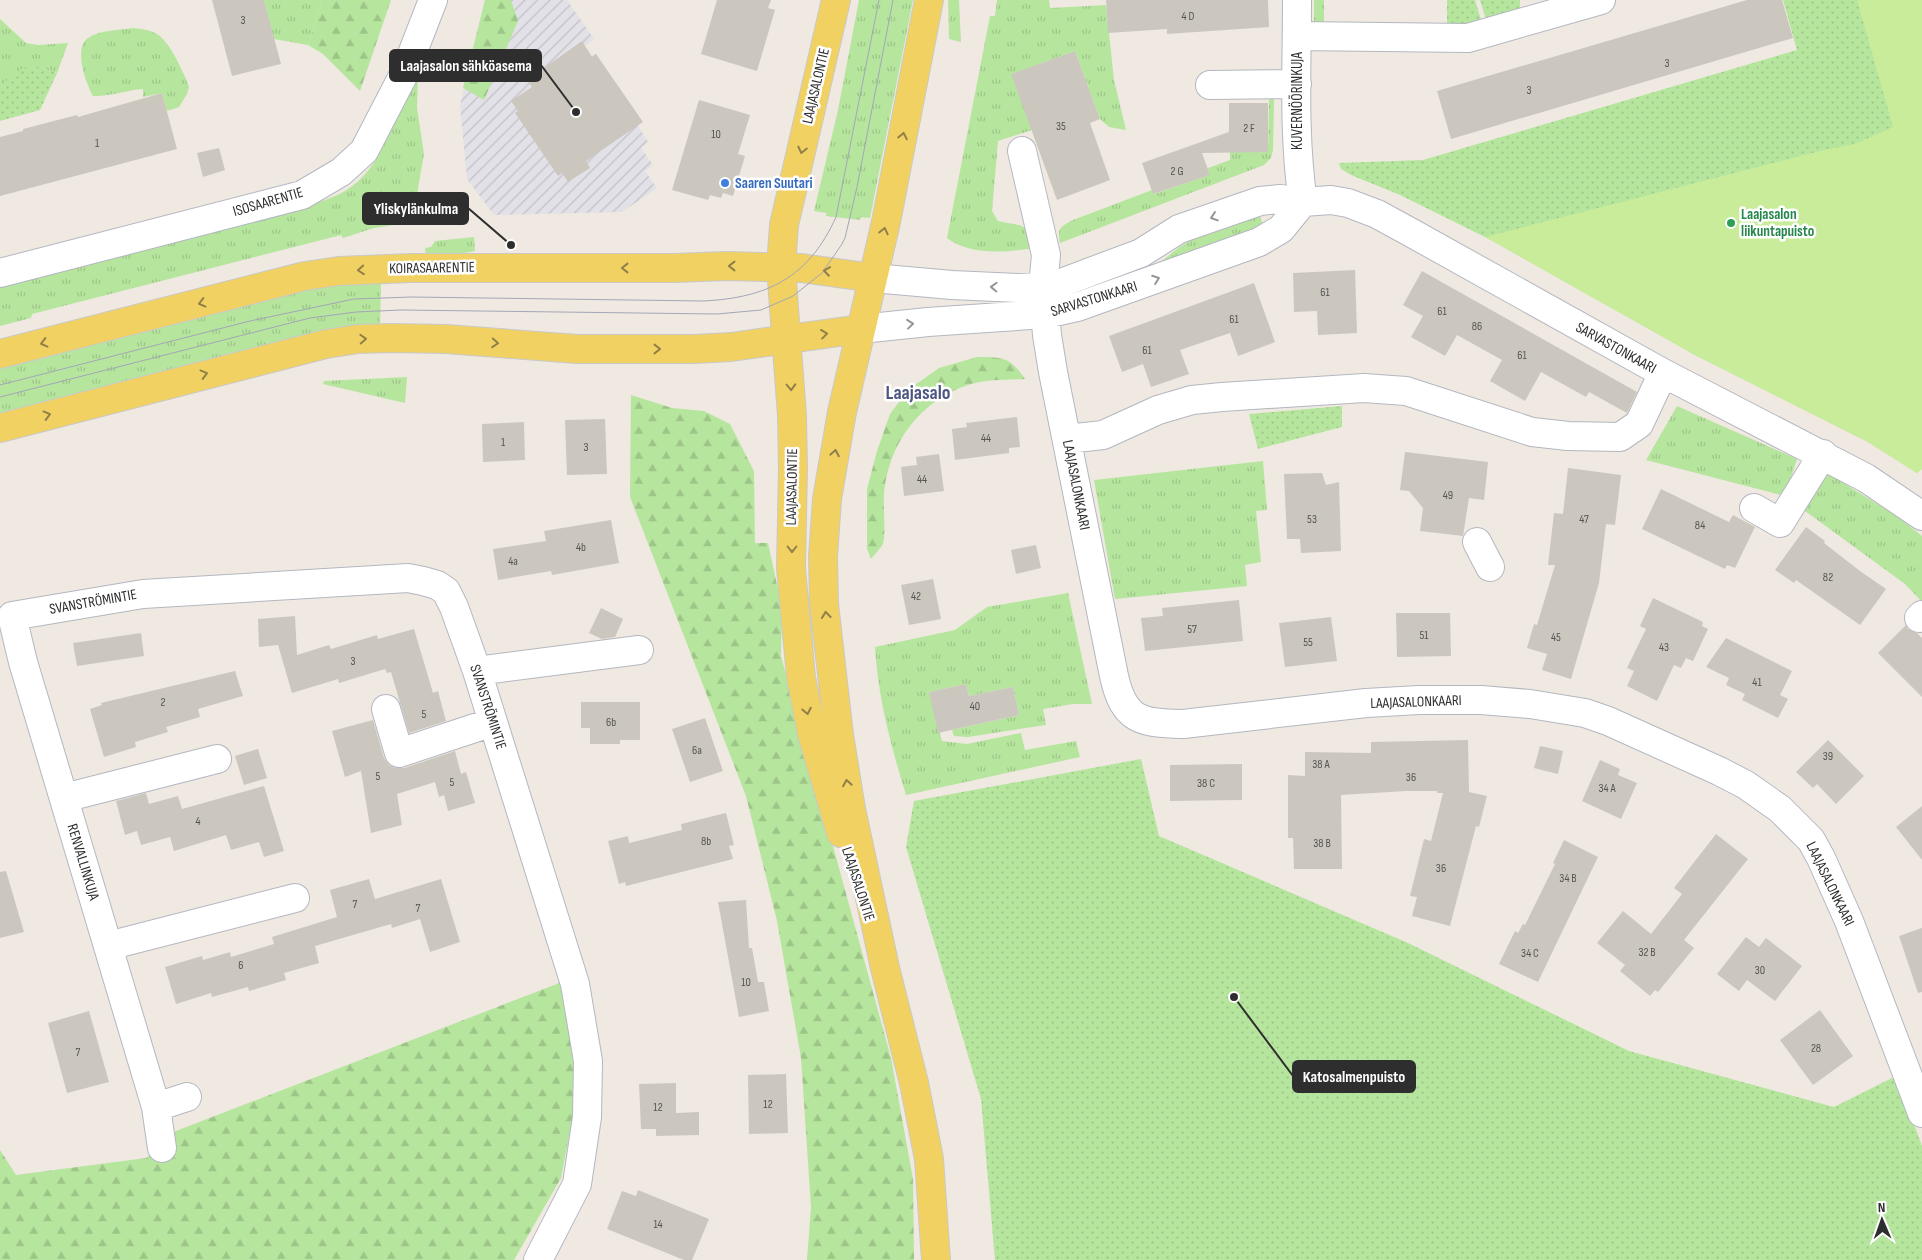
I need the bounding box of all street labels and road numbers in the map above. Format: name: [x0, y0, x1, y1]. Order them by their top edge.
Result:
street label: LAAJASALONTIE: [798, 46, 834, 126]
street label: KUVERNÖÖRINKUJA: [1288, 52, 1307, 150]
street label: ISOSAARENTIE: [231, 183, 305, 221]
street label: KOIRASAARENTIE: [389, 258, 475, 278]
street label: SARVASTONKAARI: [1048, 277, 1140, 321]
street label: SARVASTONKAARI: [1572, 318, 1660, 378]
street label: LAAJASALONKAARI: [1058, 438, 1094, 532]
street label: LAAJASALONTIE: [782, 448, 802, 526]
street label: SVANSTRÖMINTIE: [48, 585, 138, 619]
street label: SVANSTRÖMINTIE: [465, 662, 511, 752]
street label: LAAJASALONKAARI: [1370, 691, 1462, 713]
street label: RENVALLINKUJA: [62, 822, 104, 903]
street label: LAAJASALONKAARI: [1801, 839, 1859, 929]
street label: LAAJASALONTIE: [837, 844, 879, 924]

